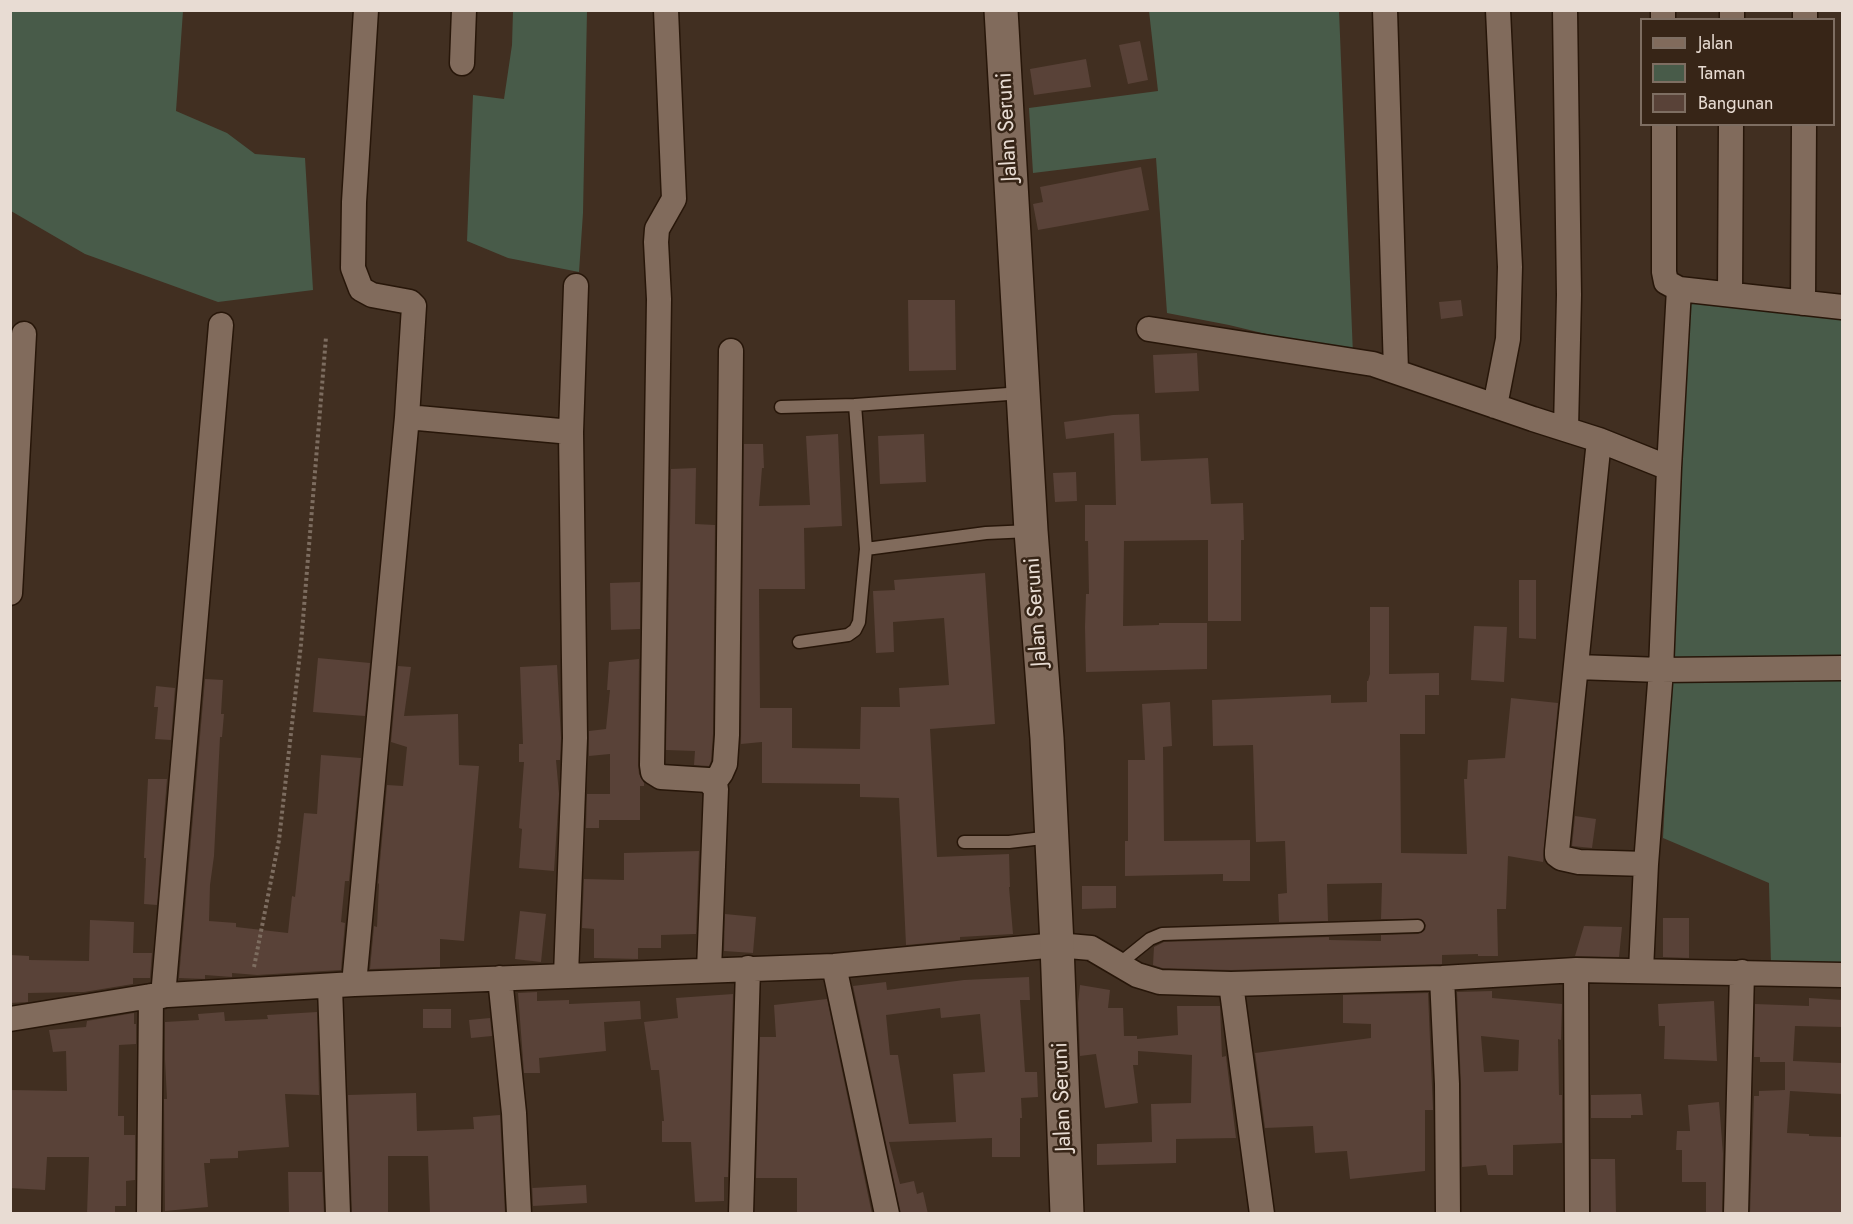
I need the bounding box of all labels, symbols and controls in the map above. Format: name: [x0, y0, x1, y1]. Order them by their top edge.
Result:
legend: [1640, 18, 1835, 126]
text: Jalan: [1698, 30, 1733, 56]
text: Taman: [1698, 60, 1745, 86]
street label: Jalan Seruni: [992, 72, 1024, 182]
text: Bangunan: [1698, 90, 1773, 116]
street label: Jalan Seruni: [1020, 557, 1054, 667]
street label: Jalan Seruni: [1048, 1042, 1078, 1152]

